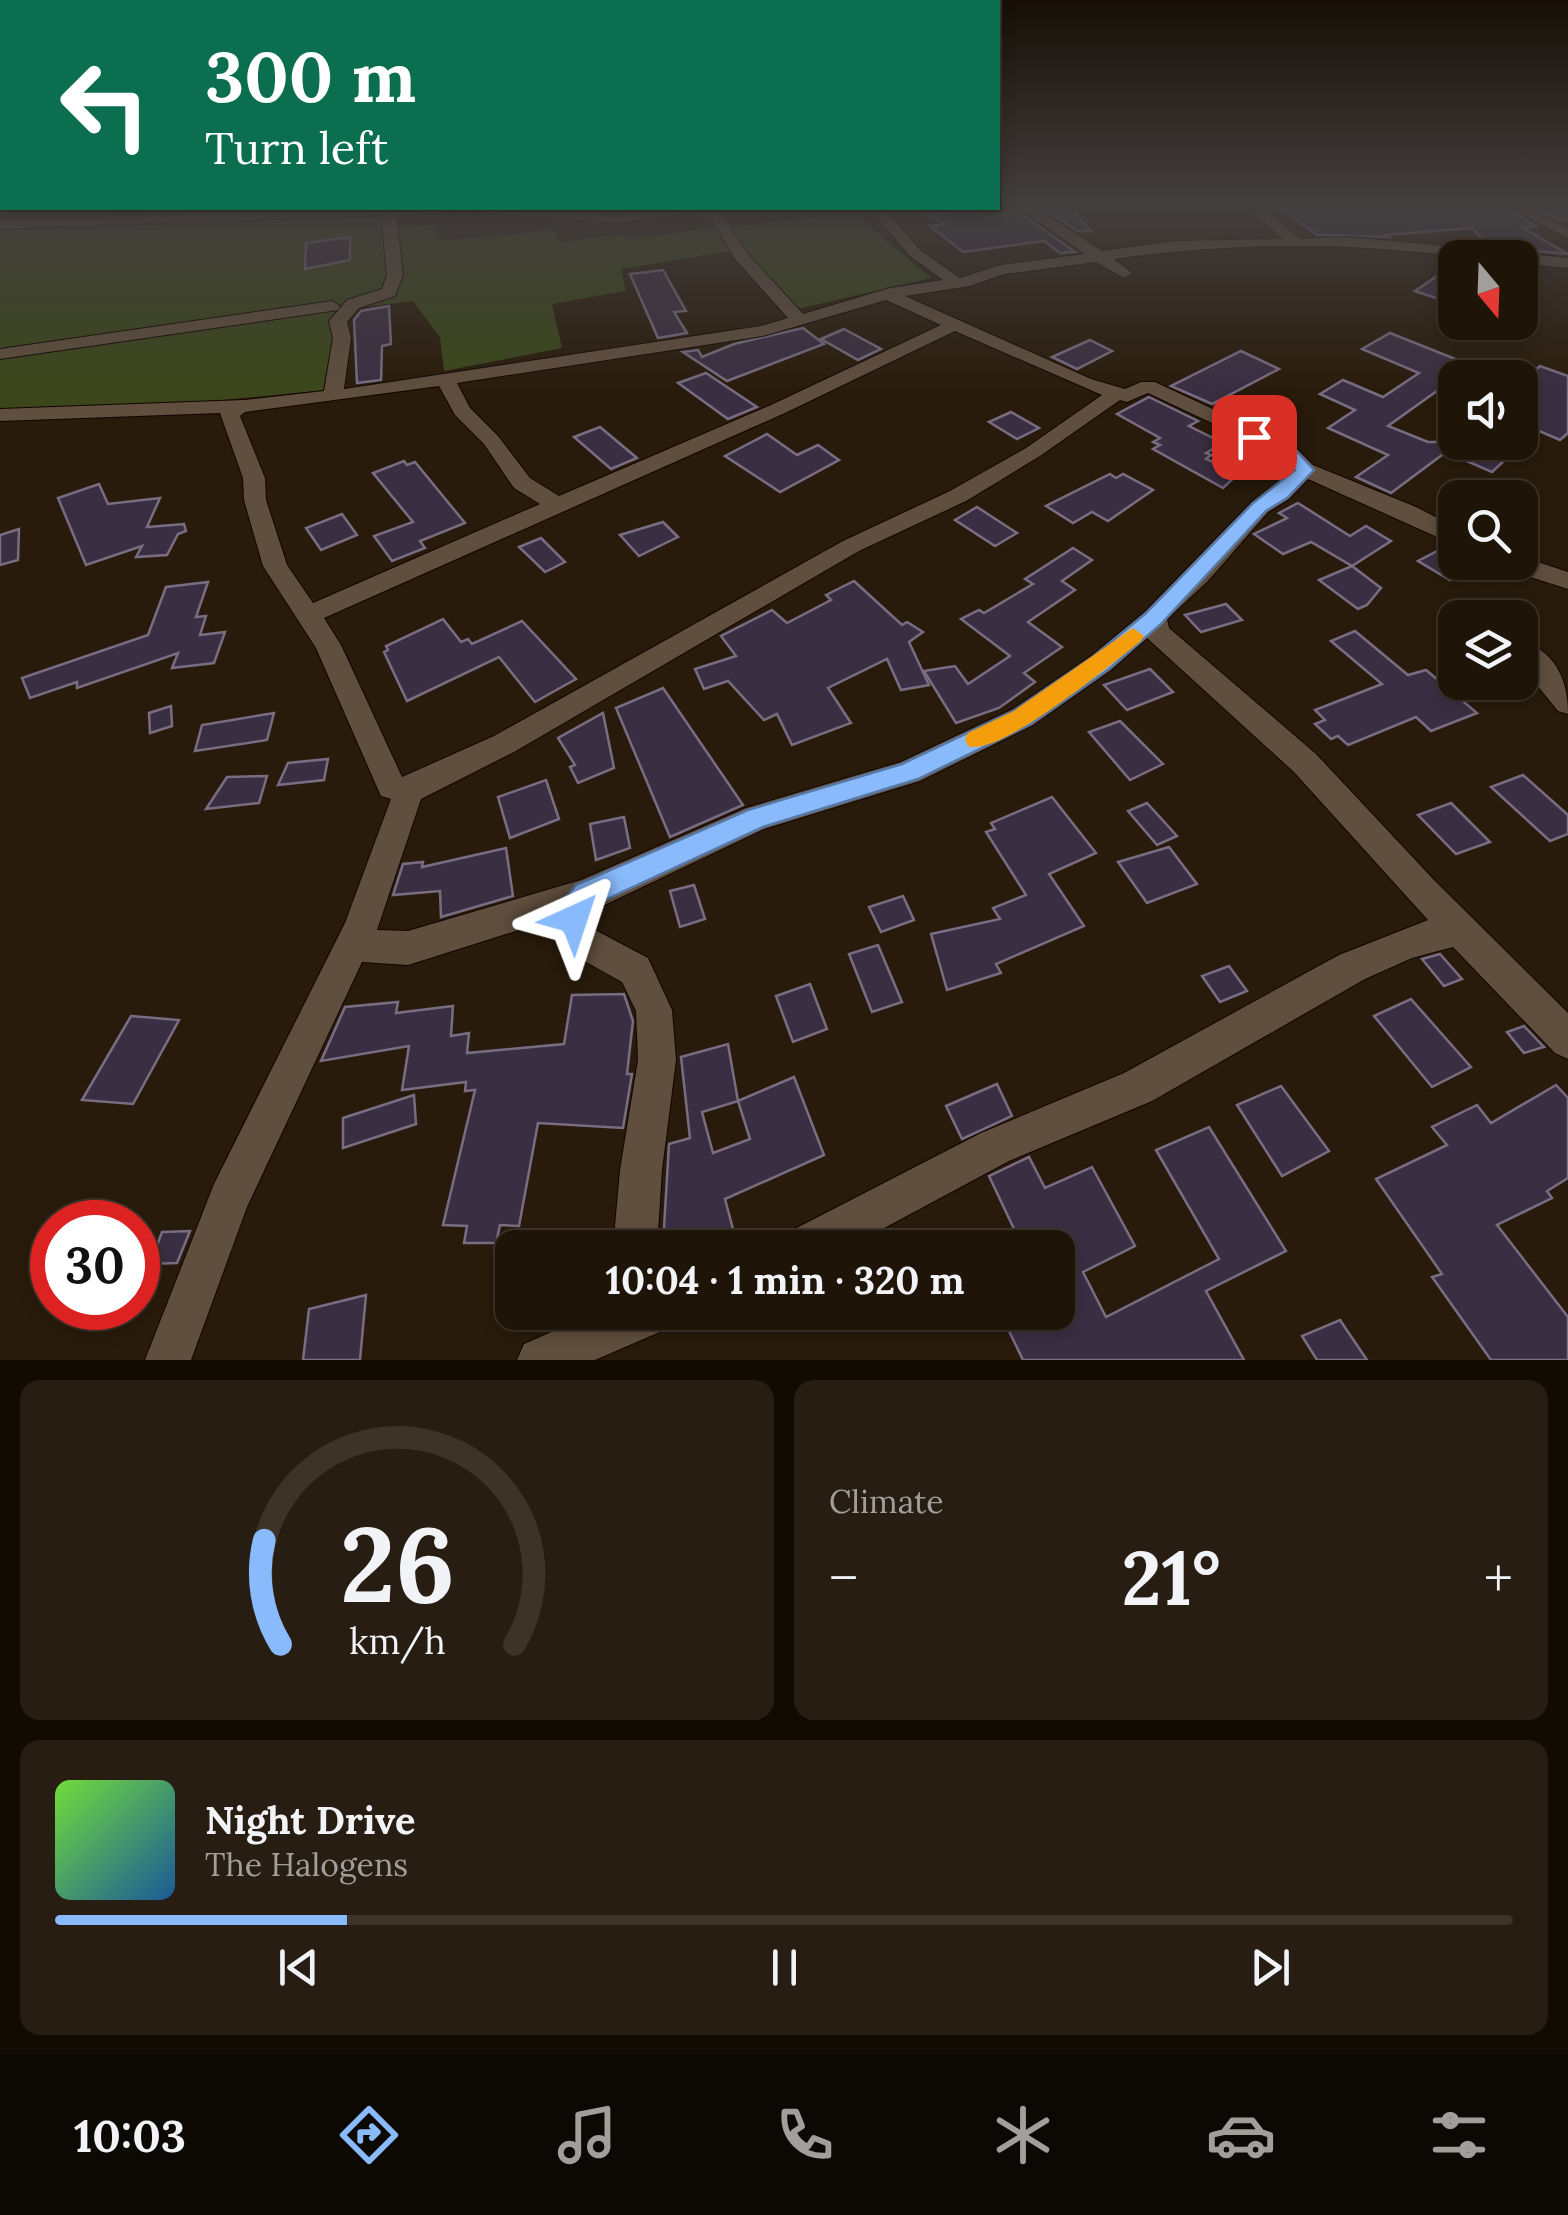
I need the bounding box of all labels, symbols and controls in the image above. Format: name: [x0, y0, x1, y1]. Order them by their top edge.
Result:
text: 300 m: [205, 32, 416, 121]
icon: left: [40, 40, 170, 170]
text: Turn left: [205, 119, 388, 176]
north arrow: [1438, 240, 1538, 340]
map controls: [1438, 240, 1538, 700]
button: sound: [1438, 360, 1538, 460]
pin: [1212, 395, 1297, 480]
icon: arrive: [1227, 410, 1282, 465]
button: search: [1438, 480, 1538, 580]
button: layers: [1438, 600, 1538, 700]
position arrow: [522, 867, 626, 971]
speed limit sign: 30: [30, 1200, 160, 1330]
text: 10:04 · 1 min · 320 m: [606, 1256, 964, 1304]
text: Climate: [829, 1481, 944, 1522]
text: 26: [339, 1497, 455, 1630]
text: 21°: [1121, 1530, 1221, 1626]
text: −: [829, 1543, 858, 1613]
text: +: [1484, 1543, 1513, 1613]
text: km/h: [349, 1618, 445, 1664]
text: Night Drive: [205, 1796, 416, 1844]
text: The Halogens: [205, 1844, 408, 1885]
icon: previous: [271, 1940, 326, 1995]
icon: pause: [757, 1940, 812, 1995]
icon: next: [1243, 1940, 1298, 1995]
icon: directions: [334, 2100, 404, 2170]
icon: music: [552, 2100, 622, 2170]
icon: phone: [770, 2100, 840, 2170]
icon: climate: [988, 2100, 1058, 2170]
icon: car: [1206, 2100, 1276, 2170]
icon: filters: [1424, 2100, 1494, 2170]
text: 10:03: [74, 2107, 186, 2164]

